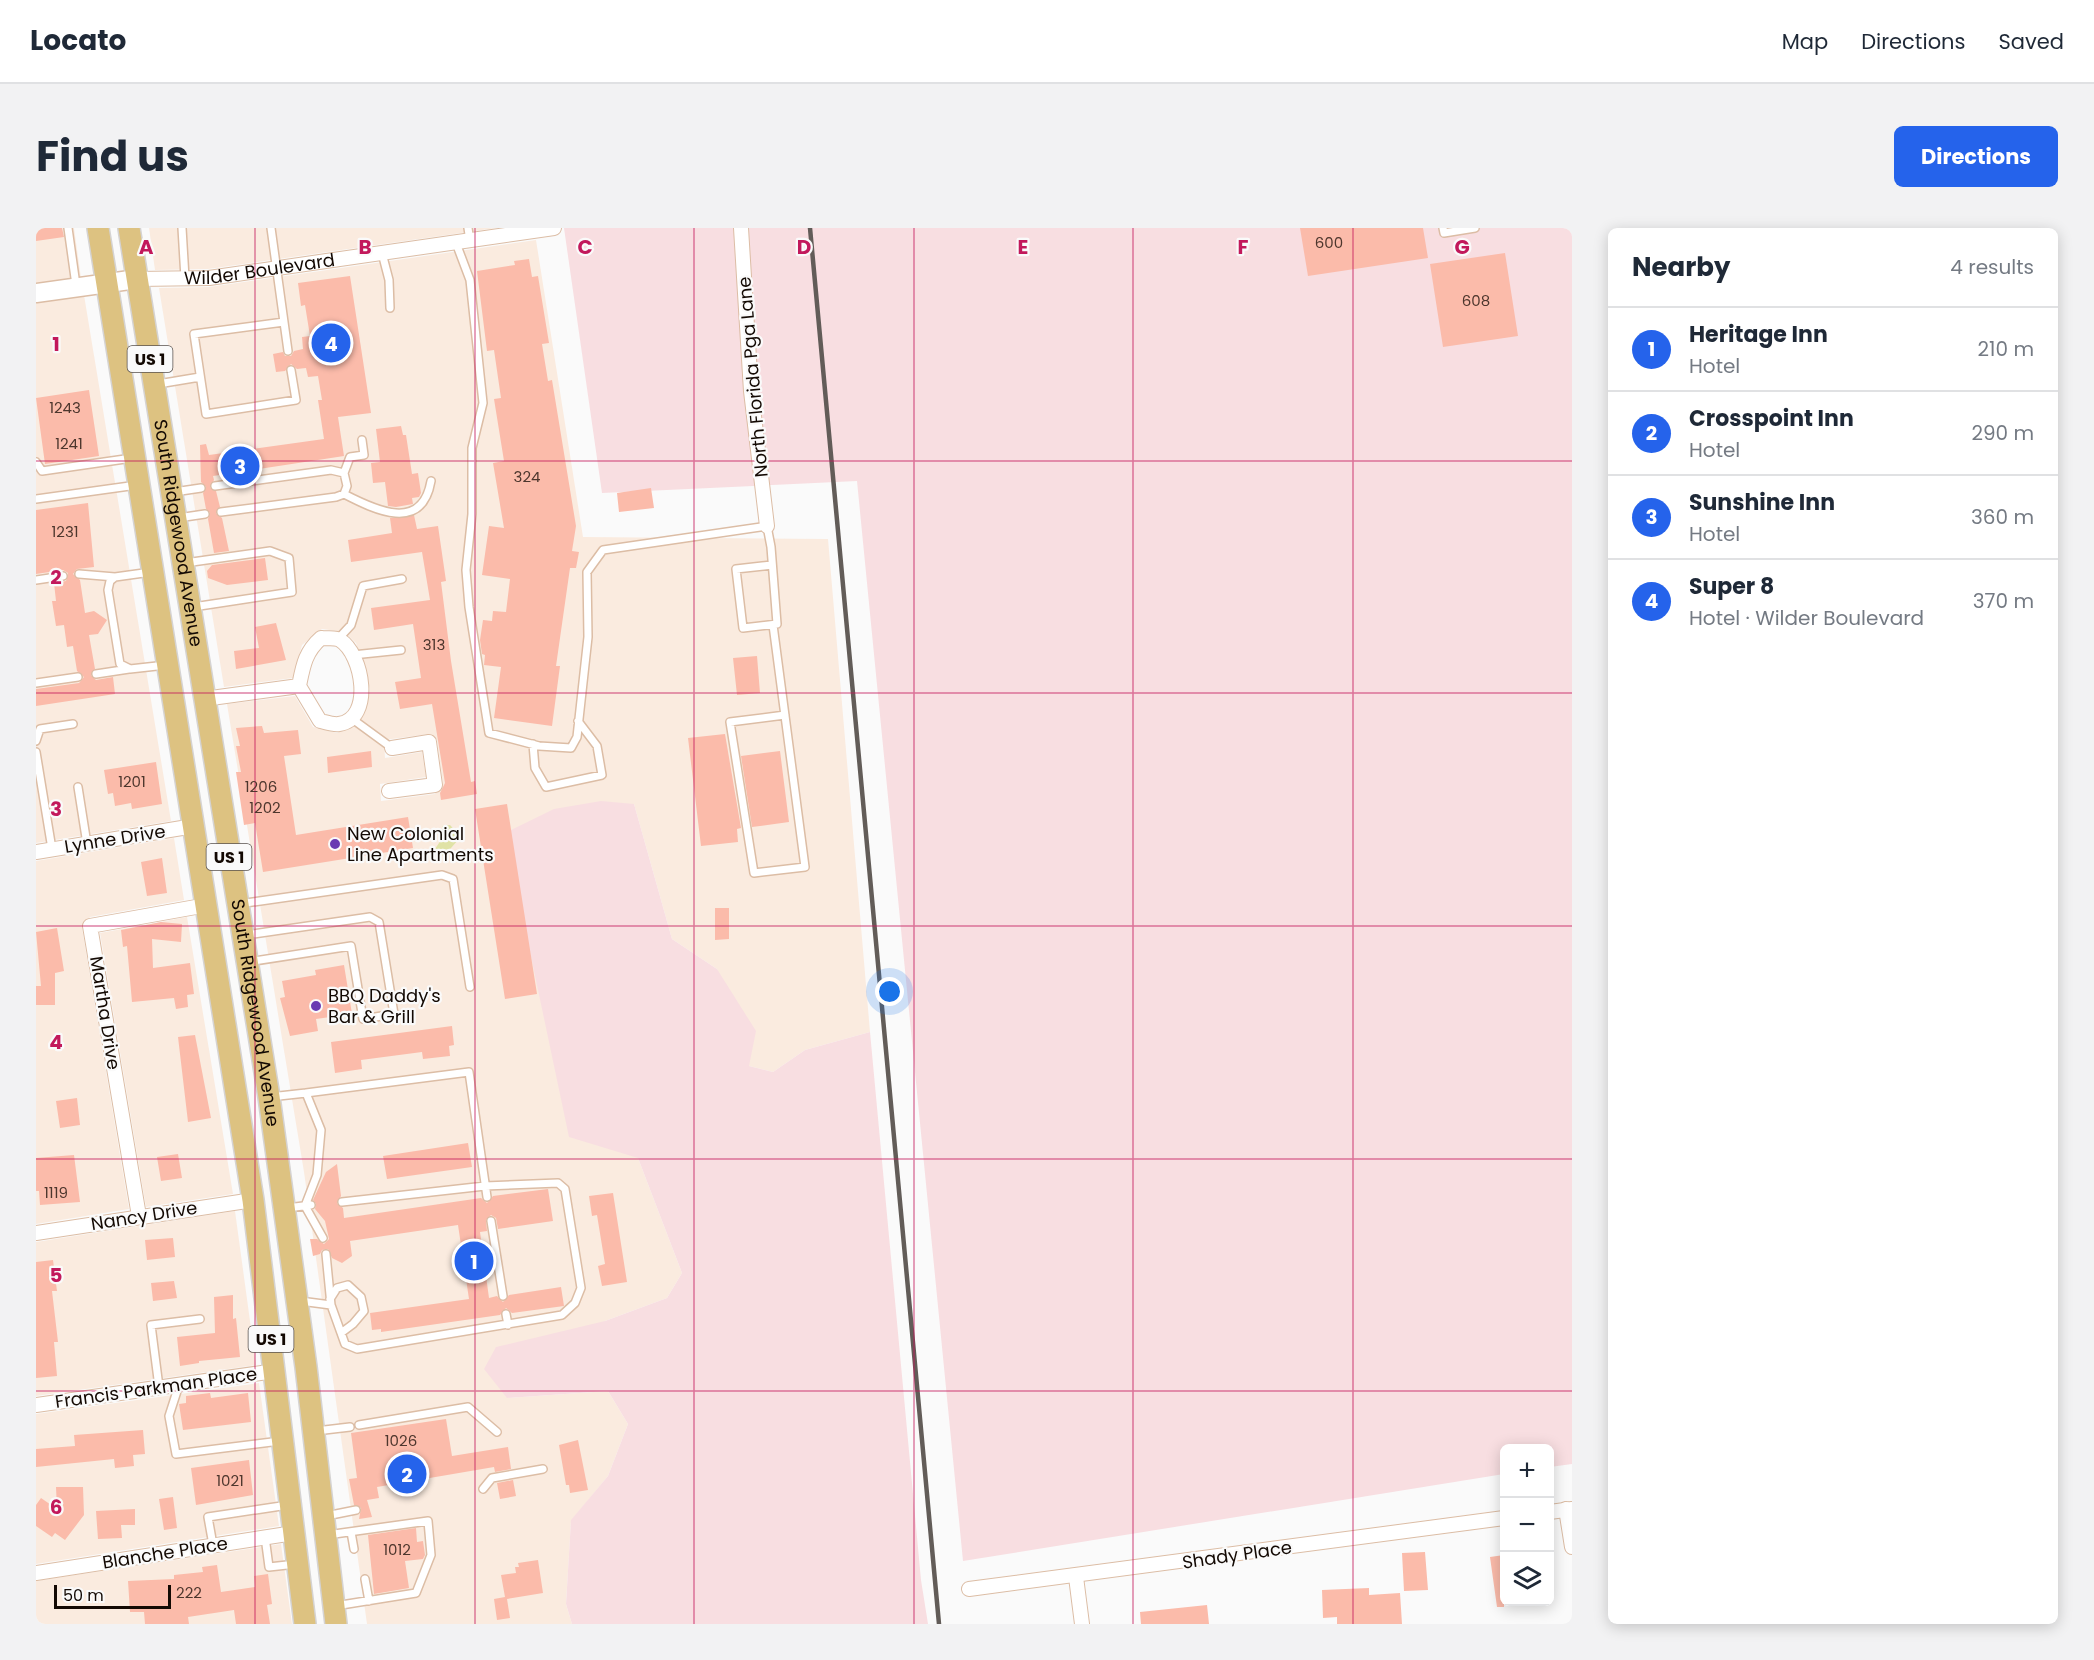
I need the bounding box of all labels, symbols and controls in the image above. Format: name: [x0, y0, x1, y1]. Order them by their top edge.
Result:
text: Locato: [30, 21, 126, 60]
text: Map: [1782, 27, 1828, 56]
text: Directions: [1861, 27, 1965, 56]
text: Saved: [1998, 27, 2064, 56]
button: Directions: [1894, 126, 2058, 187]
text: Find us: [36, 127, 189, 186]
house number: 600: [1315, 232, 1343, 253]
text: A: [139, 233, 154, 261]
text: B: [358, 233, 372, 261]
text: C: [577, 233, 593, 261]
text: D: [797, 233, 811, 261]
text: E: [1018, 233, 1028, 261]
text: F: [1238, 233, 1249, 261]
text: G: [1454, 233, 1470, 261]
street label: Wilder Boulevard: [184, 247, 337, 290]
text: Nearby: [1632, 249, 1730, 285]
text: 4 results: [1950, 253, 2034, 281]
street label: North Florida Pga Lane: [731, 276, 774, 478]
house number: 608: [1462, 290, 1490, 311]
text: Heritage Inn: [1689, 319, 1828, 350]
pin: 4: [312, 320, 350, 366]
text: 1: [52, 330, 60, 358]
text: 1: [1648, 335, 1655, 363]
text: 210 m: [1978, 335, 2034, 363]
road number: US 1: [128, 346, 172, 372]
text: Hotel: [1689, 352, 1740, 380]
house number: 1243: [49, 397, 81, 418]
text: Crosspoint Inn: [1689, 403, 1854, 434]
street label: South Ridgewood Avenue: [148, 418, 209, 648]
text: 2: [1646, 419, 1657, 447]
text: 290 m: [1971, 419, 2034, 447]
house number: 1241: [55, 433, 83, 454]
text: Hotel: [1689, 436, 1740, 464]
pin: 3: [220, 444, 260, 488]
house number: 324: [514, 466, 540, 487]
text: Sunshine Inn: [1689, 487, 1835, 518]
text: 3: [1645, 503, 1658, 531]
text: 360 m: [1971, 503, 2034, 531]
text: Hotel: [1689, 520, 1740, 548]
house number: 1231: [51, 521, 79, 542]
text: 2: [50, 563, 62, 591]
text: Super 8: [1689, 571, 1774, 602]
text: 4: [1645, 587, 1658, 615]
text: 370 m: [1973, 587, 2034, 615]
text: Hotel · Wilder Boulevard: [1689, 604, 1924, 632]
house number: 313: [423, 634, 445, 655]
house number: 1201: [118, 771, 146, 792]
house number: 1206: [245, 776, 277, 797]
text: 3: [50, 795, 62, 823]
house number: 1202: [249, 797, 281, 818]
street label: Lynne Drive: [63, 818, 167, 859]
place label: New Colonial Line Apartments: [347, 821, 494, 867]
marker: New Colonial Line Apartments: [328, 837, 342, 851]
road number: US 1: [206, 844, 252, 870]
street label: South Ridgewood Avenue: [225, 897, 286, 1128]
street label: Martha Drive: [84, 954, 127, 1071]
your location: [875, 977, 904, 1006]
place label: BBQ Daddy's Bar & Grill: [328, 983, 441, 1029]
marker: BBQ Daddy's Bar & Grill: [309, 999, 323, 1013]
text: 4: [49, 1028, 63, 1056]
house number: 1119: [44, 1182, 68, 1203]
street label: Nancy Drive: [89, 1195, 199, 1236]
pin: 1: [454, 1238, 494, 1284]
text: 5: [50, 1261, 63, 1289]
road number: US 1: [248, 1326, 294, 1352]
street label: Francis Parkman Place: [53, 1361, 259, 1414]
house number: 1026: [385, 1430, 417, 1451]
map controls: [1500, 1444, 1554, 1606]
button: +: [1500, 1444, 1554, 1498]
pin: 2: [388, 1452, 427, 1496]
house number: 1021: [216, 1470, 244, 1491]
text: 6: [50, 1493, 62, 1521]
button: −: [1500, 1498, 1554, 1552]
street label: Blanche Place: [100, 1530, 229, 1575]
street label: Shady Place: [1180, 1534, 1293, 1575]
house number: 1012: [383, 1539, 411, 1560]
button: layers: [1500, 1552, 1554, 1606]
scale bar: [54, 1582, 171, 1610]
house number: 222: [176, 1582, 202, 1603]
text: 50 m: [63, 1584, 104, 1607]

